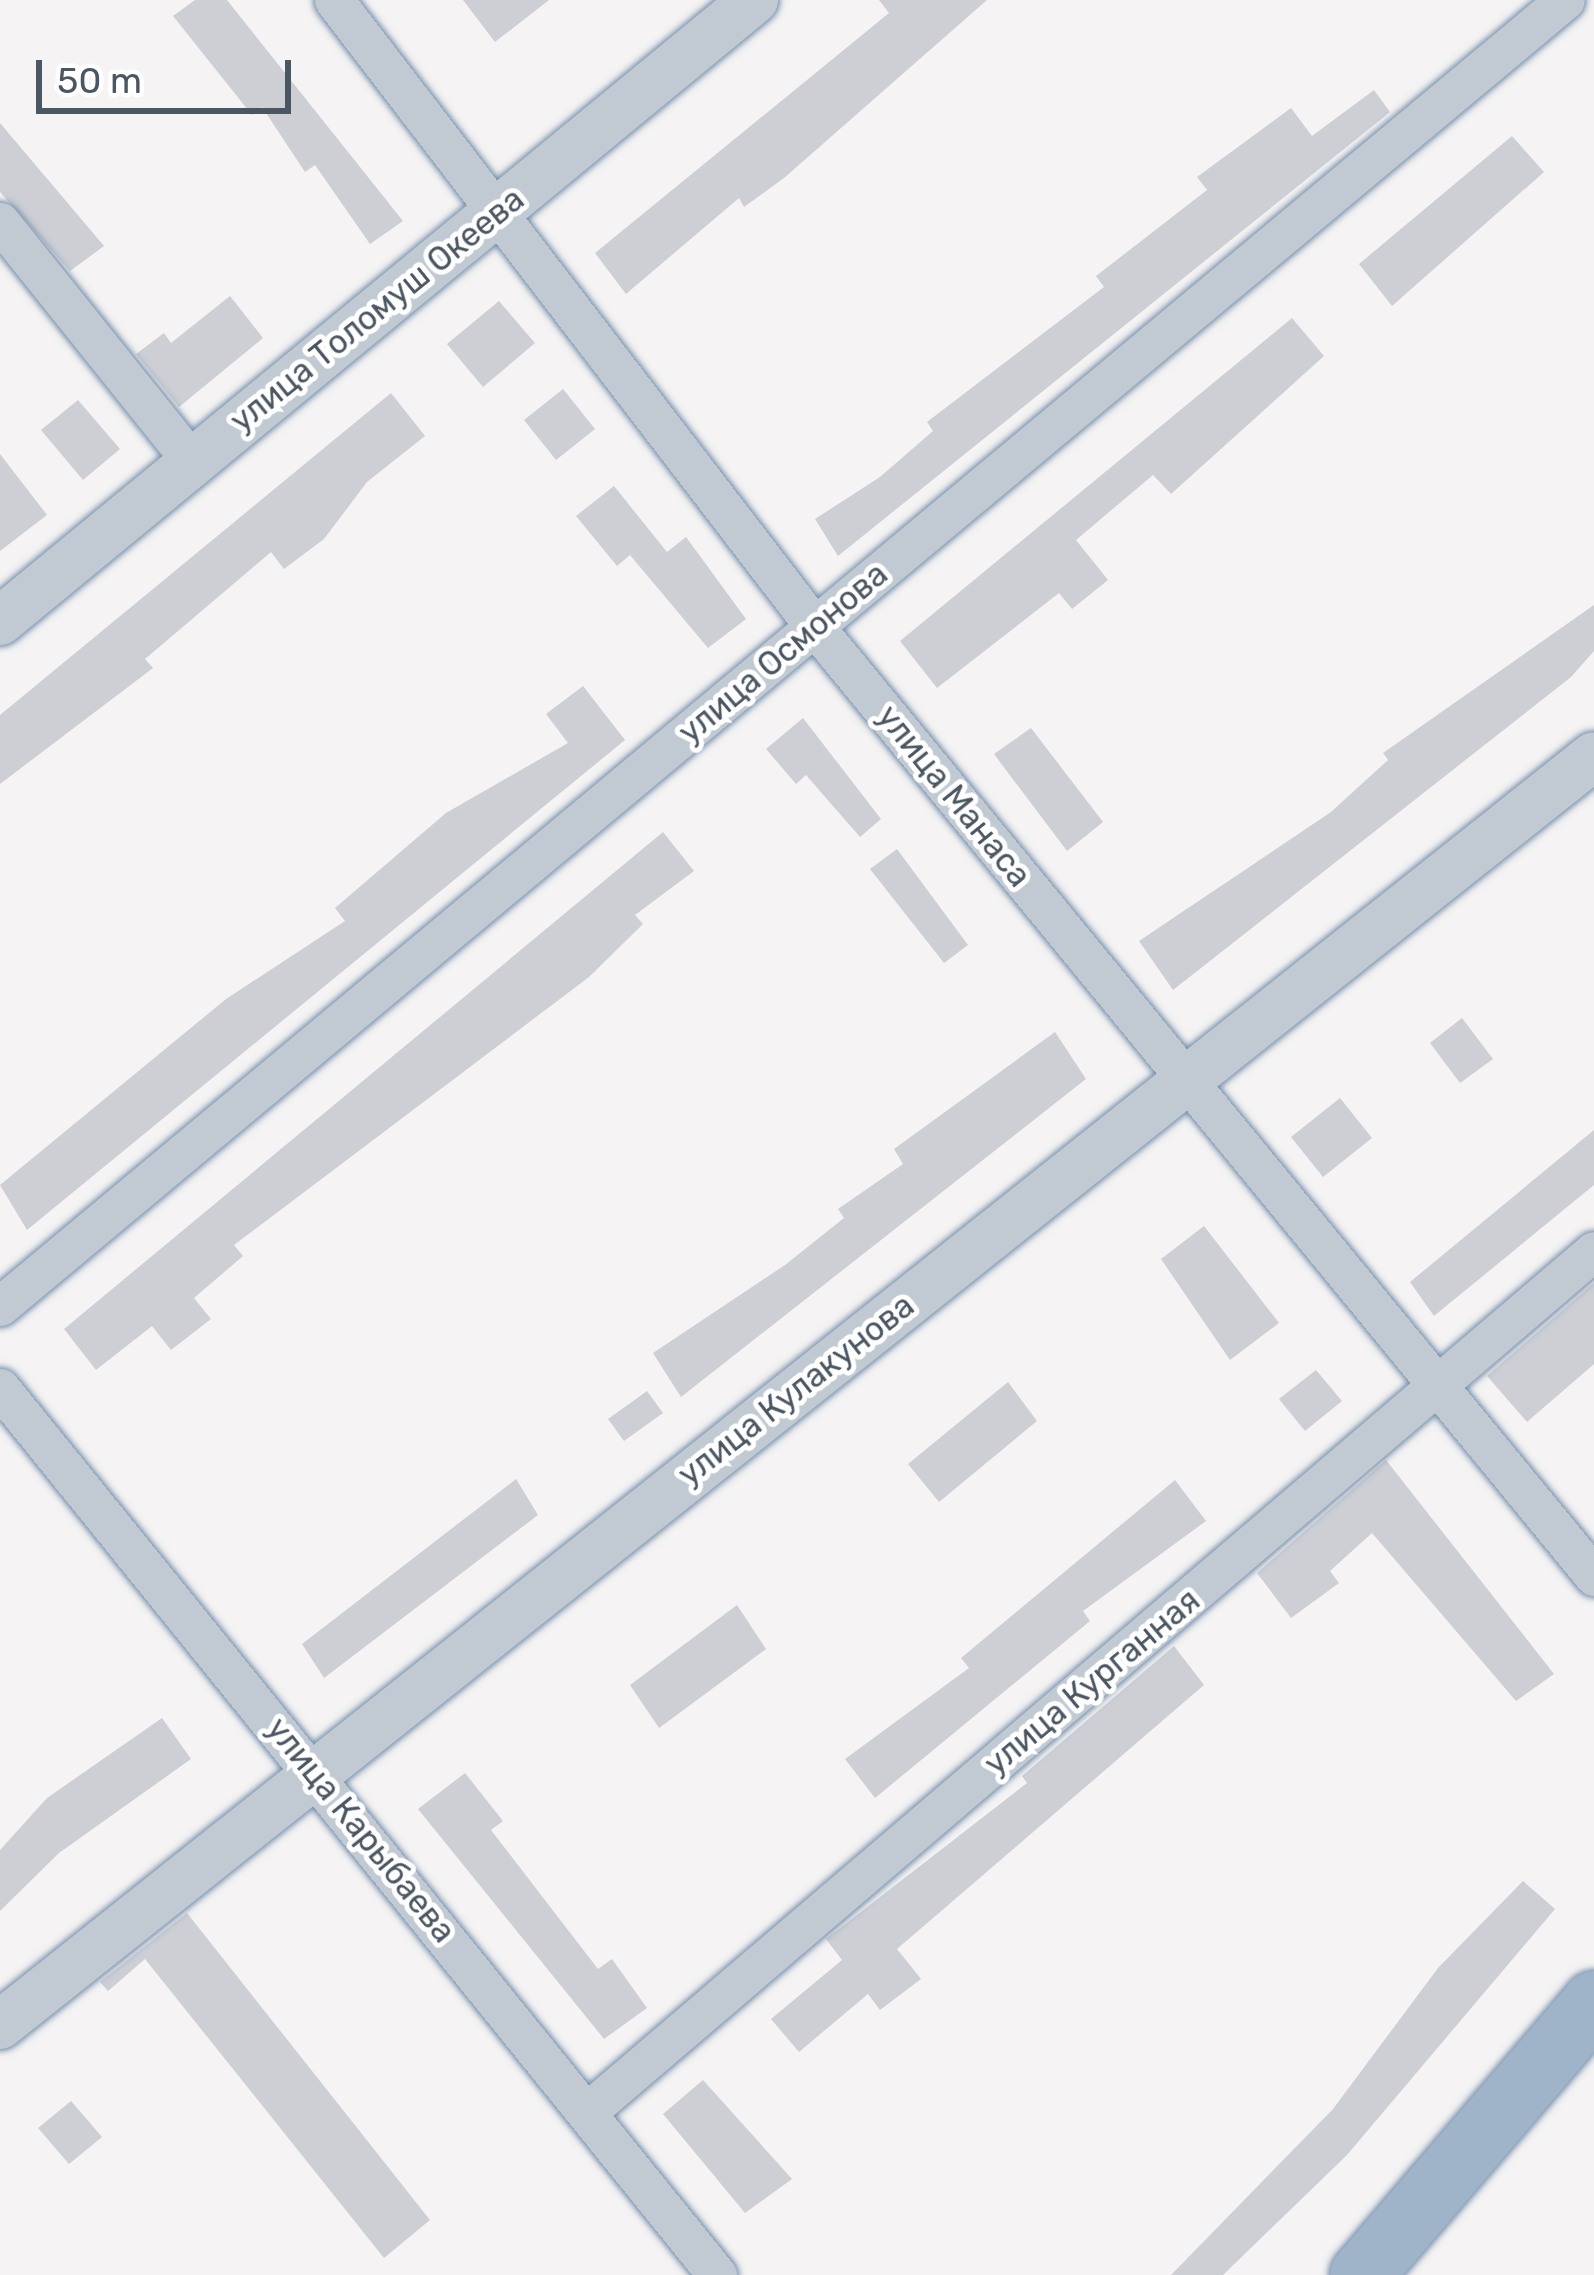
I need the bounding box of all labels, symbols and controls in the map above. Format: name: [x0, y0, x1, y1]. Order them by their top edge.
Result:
scale bar: [42, 36, 297, 110]
text: 50 m: [57, 59, 142, 102]
street label: улица Толомуш Океева: [222, 179, 532, 441]
street label: улица Осмонова: [670, 554, 896, 752]
street label: улица Манаса: [869, 697, 1039, 895]
street label: улица Кулакунова: [670, 1286, 922, 1494]
street label: улица Курганная: [976, 1580, 1208, 1784]
street label: улица Карыбаева: [258, 1710, 464, 1950]

